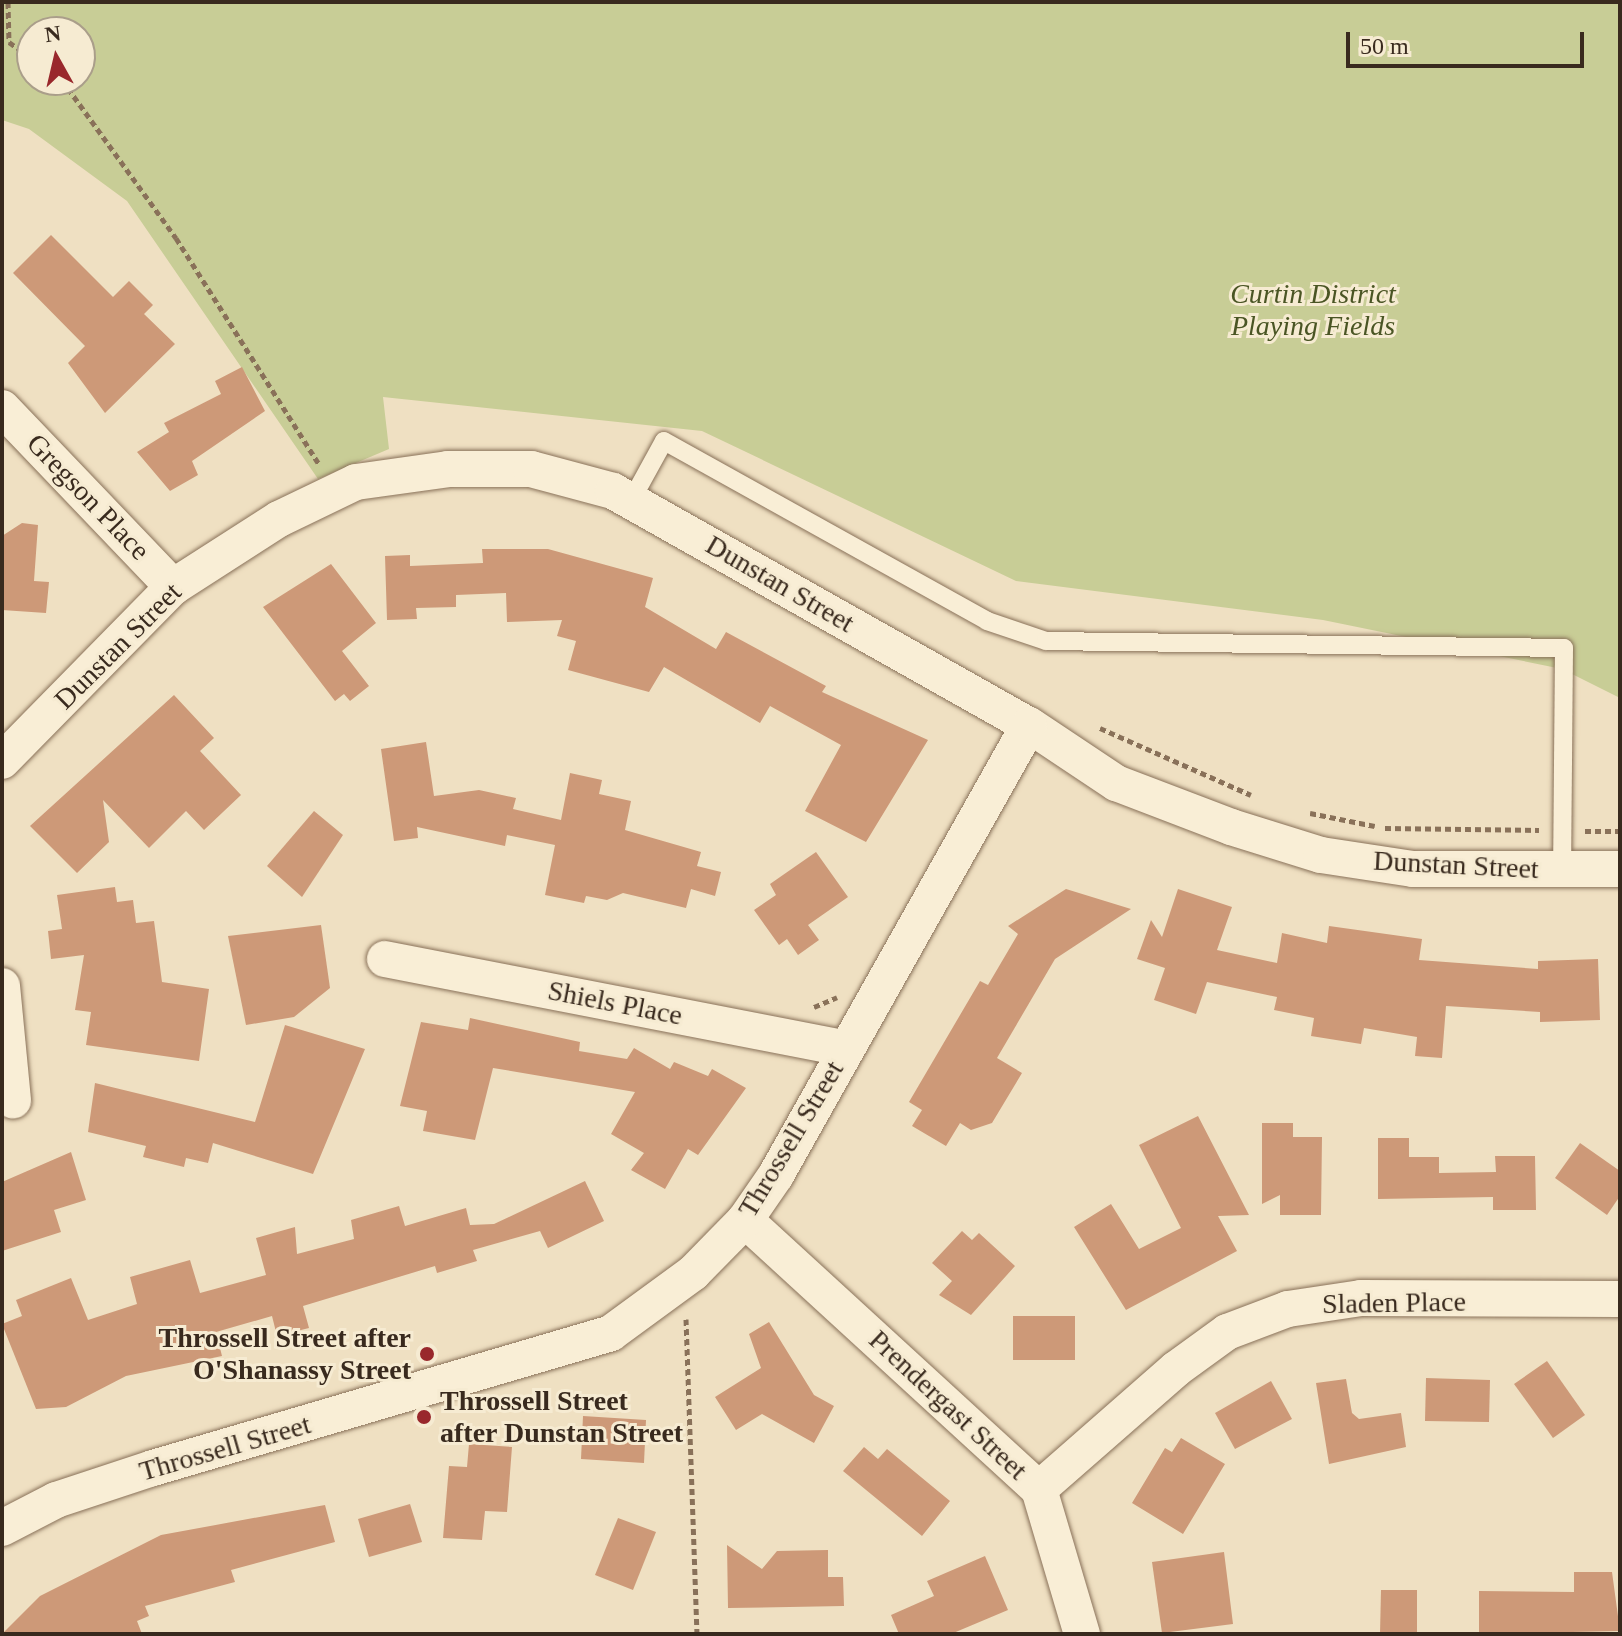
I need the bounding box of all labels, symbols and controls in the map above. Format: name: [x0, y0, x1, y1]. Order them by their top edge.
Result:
north arrow: [16, 16, 96, 96]
scale bar: [1350, 16, 1588, 66]
text: N: [43, 20, 62, 47]
text: 50 m: [1360, 33, 1409, 59]
park label: Curtin District Playing Fields: [1230, 277, 1396, 343]
street label: Gregson Place: [19, 427, 157, 567]
street label: Dunstan Street: [700, 528, 860, 640]
street label: Dunstan Street: [48, 576, 188, 716]
street label: Dunstan Street: [1372, 844, 1540, 886]
street label: Shiels Place: [545, 974, 685, 1032]
street label: Throssell Street: [731, 1055, 851, 1223]
street label: Sladen Place: [1322, 1285, 1466, 1321]
place label: Throssell Street after O'Shanassy Street: [159, 1321, 411, 1387]
street label: Prendergast Street: [862, 1323, 1034, 1487]
marker: Throssell Street after O'Shanassy Street: [418, 1345, 436, 1363]
place label: Throssell Street after Dunstan Street: [440, 1384, 684, 1450]
street label: Throssell Street: [136, 1408, 314, 1488]
marker: Throssell Street after Dunstan Street: [415, 1408, 433, 1426]

